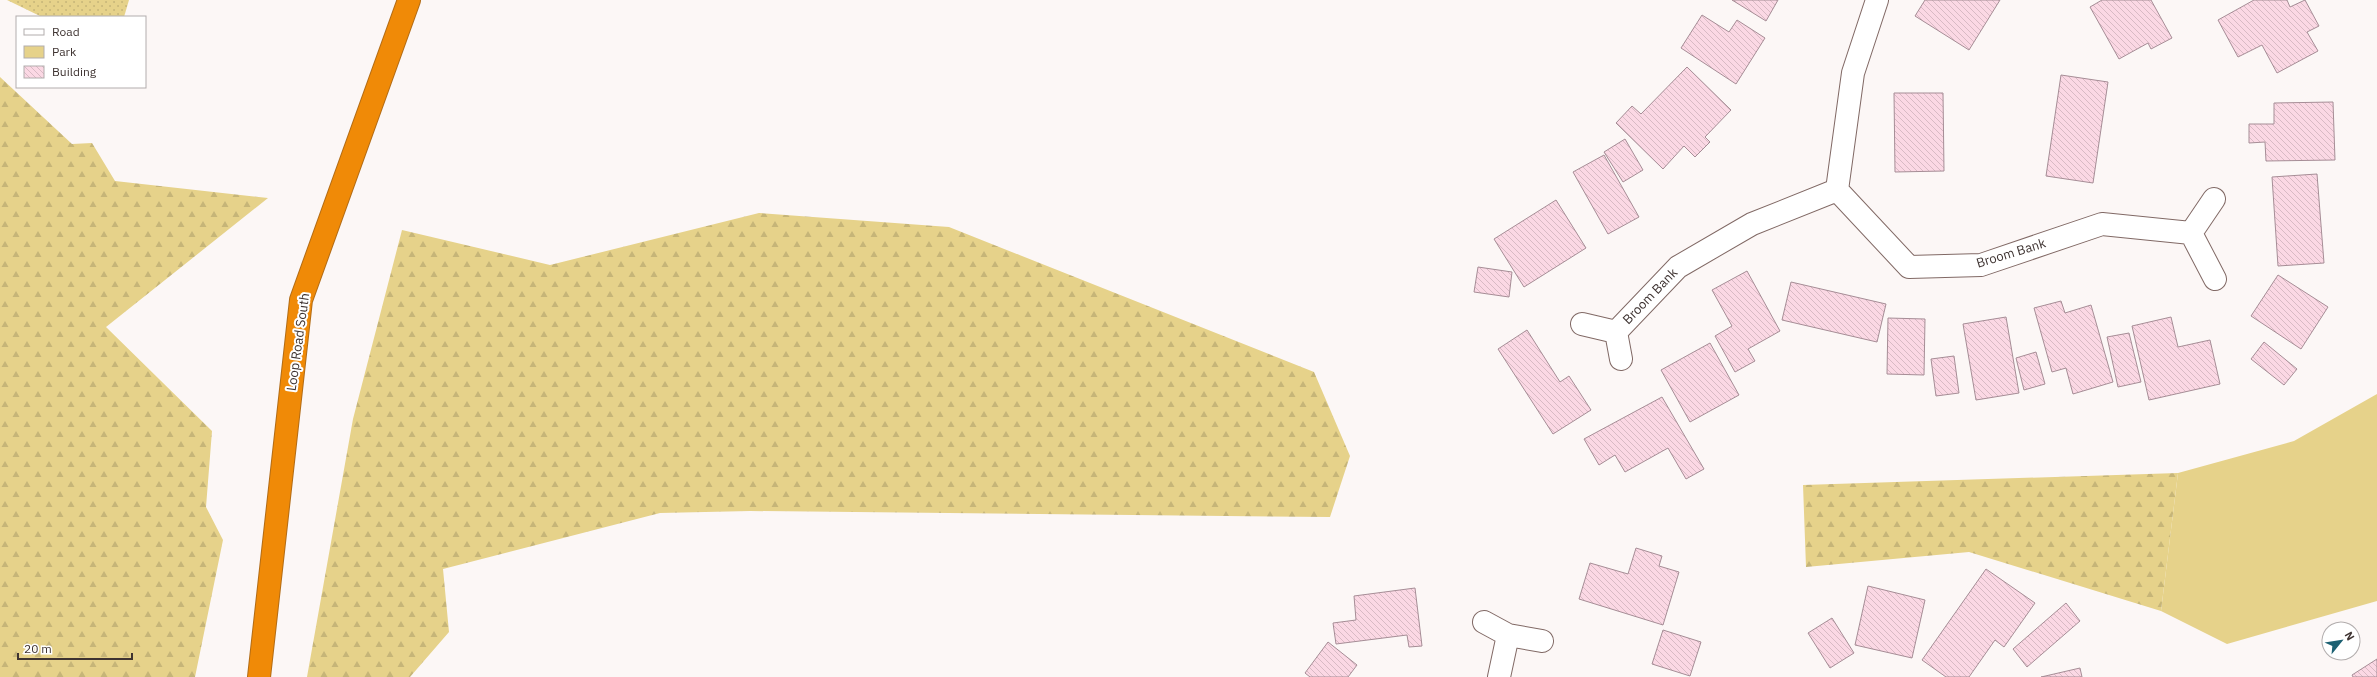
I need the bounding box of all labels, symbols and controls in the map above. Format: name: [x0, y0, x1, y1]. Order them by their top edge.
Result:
legend: [16, 16, 146, 88]
text: Road: [52, 24, 80, 39]
text: Park: [52, 44, 77, 59]
text: Building: [52, 64, 97, 79]
street label: Broom Bank: [1974, 234, 2048, 272]
street label: Broom Bank: [1619, 264, 1681, 328]
street label: Loop Road South: [283, 292, 313, 392]
north arrow: [2321, 621, 2361, 661]
text: N: [2342, 629, 2358, 643]
scale bar: [18, 635, 132, 661]
text: 20 m: [24, 641, 52, 656]

